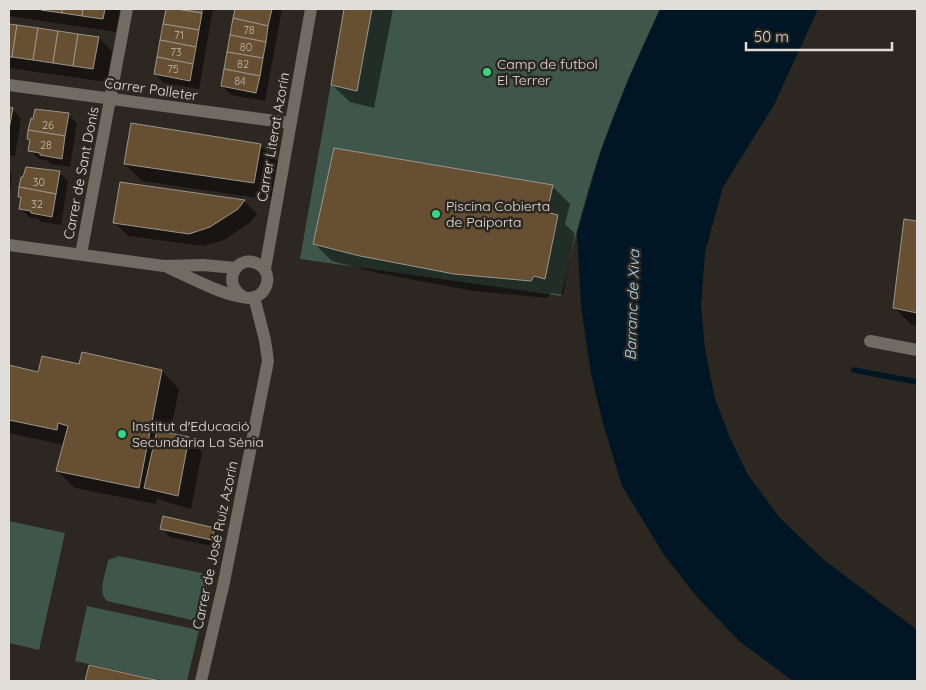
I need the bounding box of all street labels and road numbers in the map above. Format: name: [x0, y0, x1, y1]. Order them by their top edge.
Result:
street label: Carrer Literat Azorín: [253, 71, 293, 203]
street label: Carrer Palleter: [103, 74, 199, 105]
street label: Carrer de Sant Donís: [59, 105, 103, 241]
street label: Carrer de José Ruiz Azorín: [188, 459, 242, 631]

